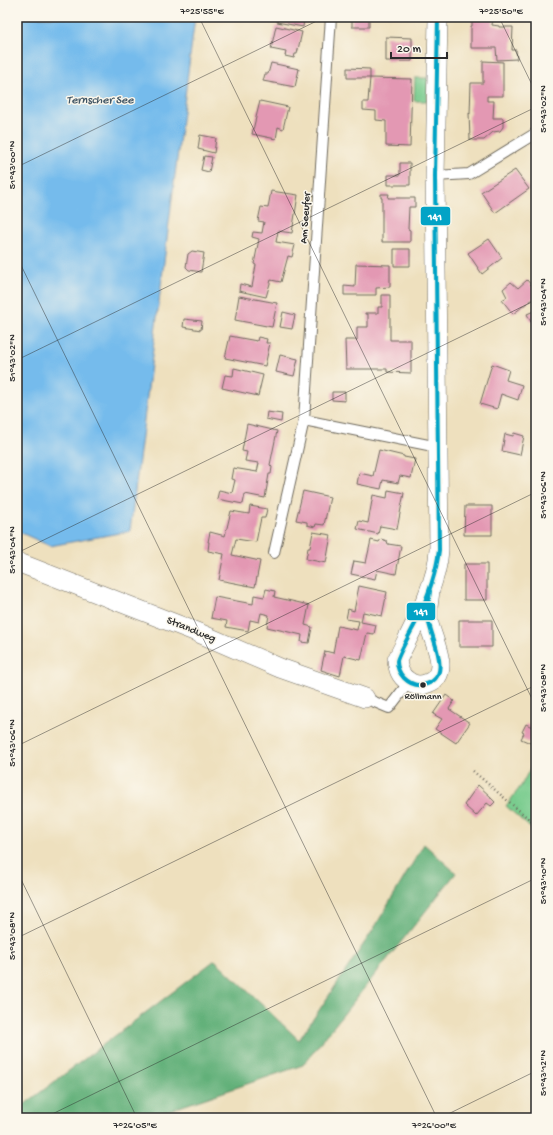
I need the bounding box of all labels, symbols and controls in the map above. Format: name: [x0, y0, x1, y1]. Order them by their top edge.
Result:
text: 7°25'55"E: [179, 6, 224, 18]
text: 7°25'50"E: [478, 6, 524, 18]
scale bar: [391, 34, 447, 60]
text: 20 m: [397, 43, 422, 57]
text: 51°43'02"N: [538, 85, 550, 133]
water label: Ternscher See: [67, 94, 134, 108]
text: 51°43'00"N: [7, 140, 19, 189]
street label: Am Seeufer: [297, 191, 314, 244]
line badge: 141: [420, 206, 451, 226]
text: 141: [427, 212, 442, 224]
text: 51°43'04"N: [538, 278, 550, 326]
text: 51°43'02"N: [7, 334, 19, 382]
text: 51°43'06"N: [538, 471, 550, 519]
text: 51°43'04"N: [7, 526, 19, 574]
line badge: 141: [406, 602, 436, 621]
text: 141: [413, 607, 428, 619]
street label: Strandweg: [165, 615, 217, 645]
text: 51°43'08"N: [538, 663, 550, 712]
marker: Röllmann: [418, 680, 428, 690]
place label: Röllmann: [405, 691, 442, 703]
text: 51°43'06"N: [7, 719, 19, 767]
text: 51°43'10"N: [538, 857, 550, 904]
text: 51°43'08"N: [7, 911, 19, 960]
text: 51°43'12"N: [538, 1050, 550, 1096]
text: 7°26'05"E: [112, 1120, 158, 1132]
text: 7°26'00"E: [411, 1120, 457, 1132]

